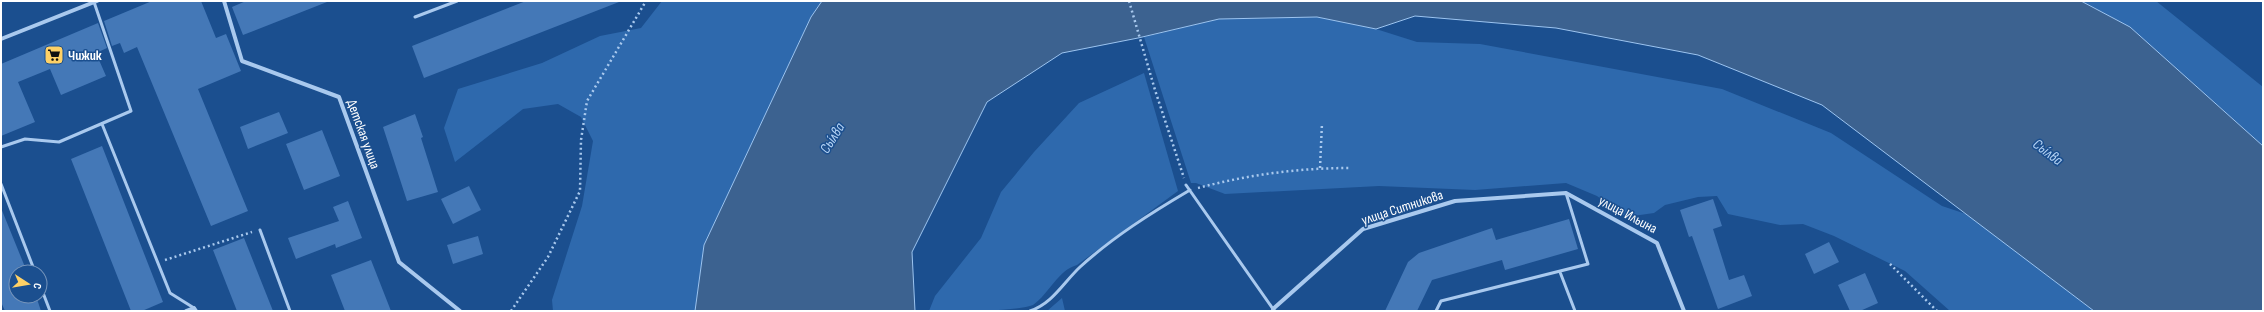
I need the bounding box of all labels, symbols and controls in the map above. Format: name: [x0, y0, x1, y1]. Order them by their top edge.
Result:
supermarket icon: Чижик: [43, 44, 65, 66]
place label: Чижик: [68, 47, 102, 64]
street label: Детская улица: [343, 97, 384, 171]
water label: Сы́лва: [816, 119, 849, 157]
water label: Сы́лва: [2029, 135, 2067, 170]
street label: улица Ситникова: [1359, 186, 1445, 229]
street label: улица Ильина: [1596, 192, 1660, 237]
north arrow: [8, 264, 48, 304]
text: С: [30, 282, 44, 290]

